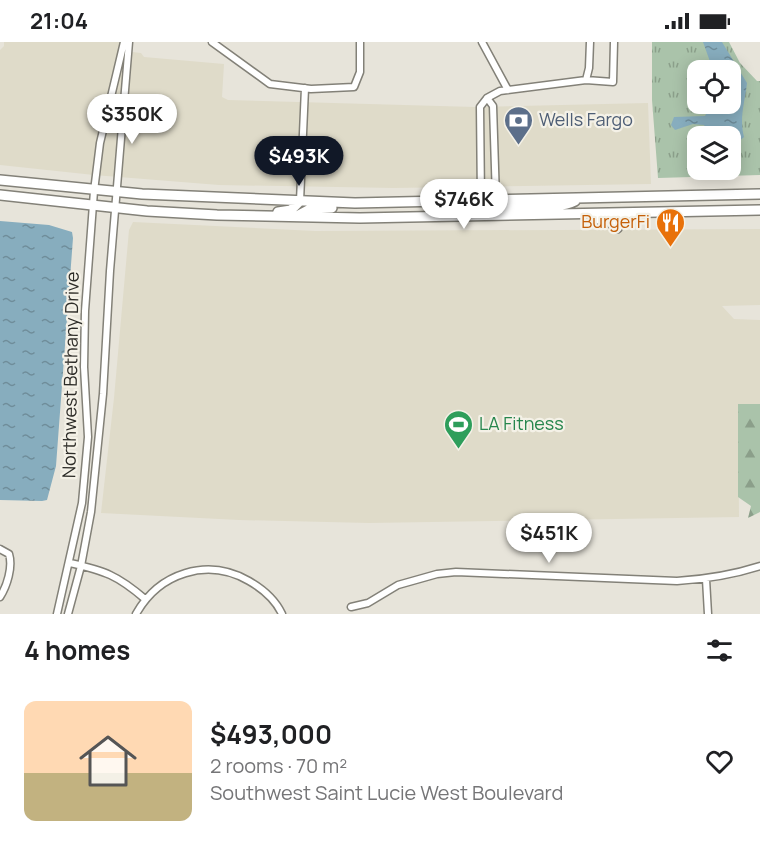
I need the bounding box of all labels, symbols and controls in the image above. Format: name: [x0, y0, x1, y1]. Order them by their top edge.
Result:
text: 21:04: [30, 6, 88, 36]
map controls: [687, 60, 741, 180]
button: locate: [687, 60, 741, 114]
pin: $350K: [90, 94, 174, 145]
text: $350K: [101, 100, 163, 127]
bank icon: Wells Fargo: [502, 104, 534, 146]
place label: Wells Fargo: [539, 107, 633, 131]
button: layers: [687, 126, 741, 180]
pin: $493K: [257, 136, 341, 187]
text: $493K: [268, 142, 330, 169]
pin: $746K: [422, 179, 506, 230]
text: $746K: [434, 185, 494, 212]
restaurant icon: BurgerFi: [655, 206, 687, 248]
place label: BurgerFi: [581, 209, 650, 233]
street label: Northwest Bethany Drive: [56, 272, 84, 478]
sports icon: LA Fitness: [442, 408, 474, 450]
place label: LA Fitness: [479, 411, 564, 435]
pin: $451K: [507, 513, 591, 564]
text: $451K: [520, 519, 578, 546]
text: 4 homes: [24, 632, 130, 668]
icon: filters: [703, 634, 736, 667]
text: $493,000: [210, 716, 332, 752]
icon: home: [72, 725, 144, 797]
icon: heart: [703, 745, 736, 778]
text: 2 rooms · 70 m²: [210, 752, 347, 779]
text: Southwest Saint Lucie West Boulevard: [210, 779, 563, 806]

